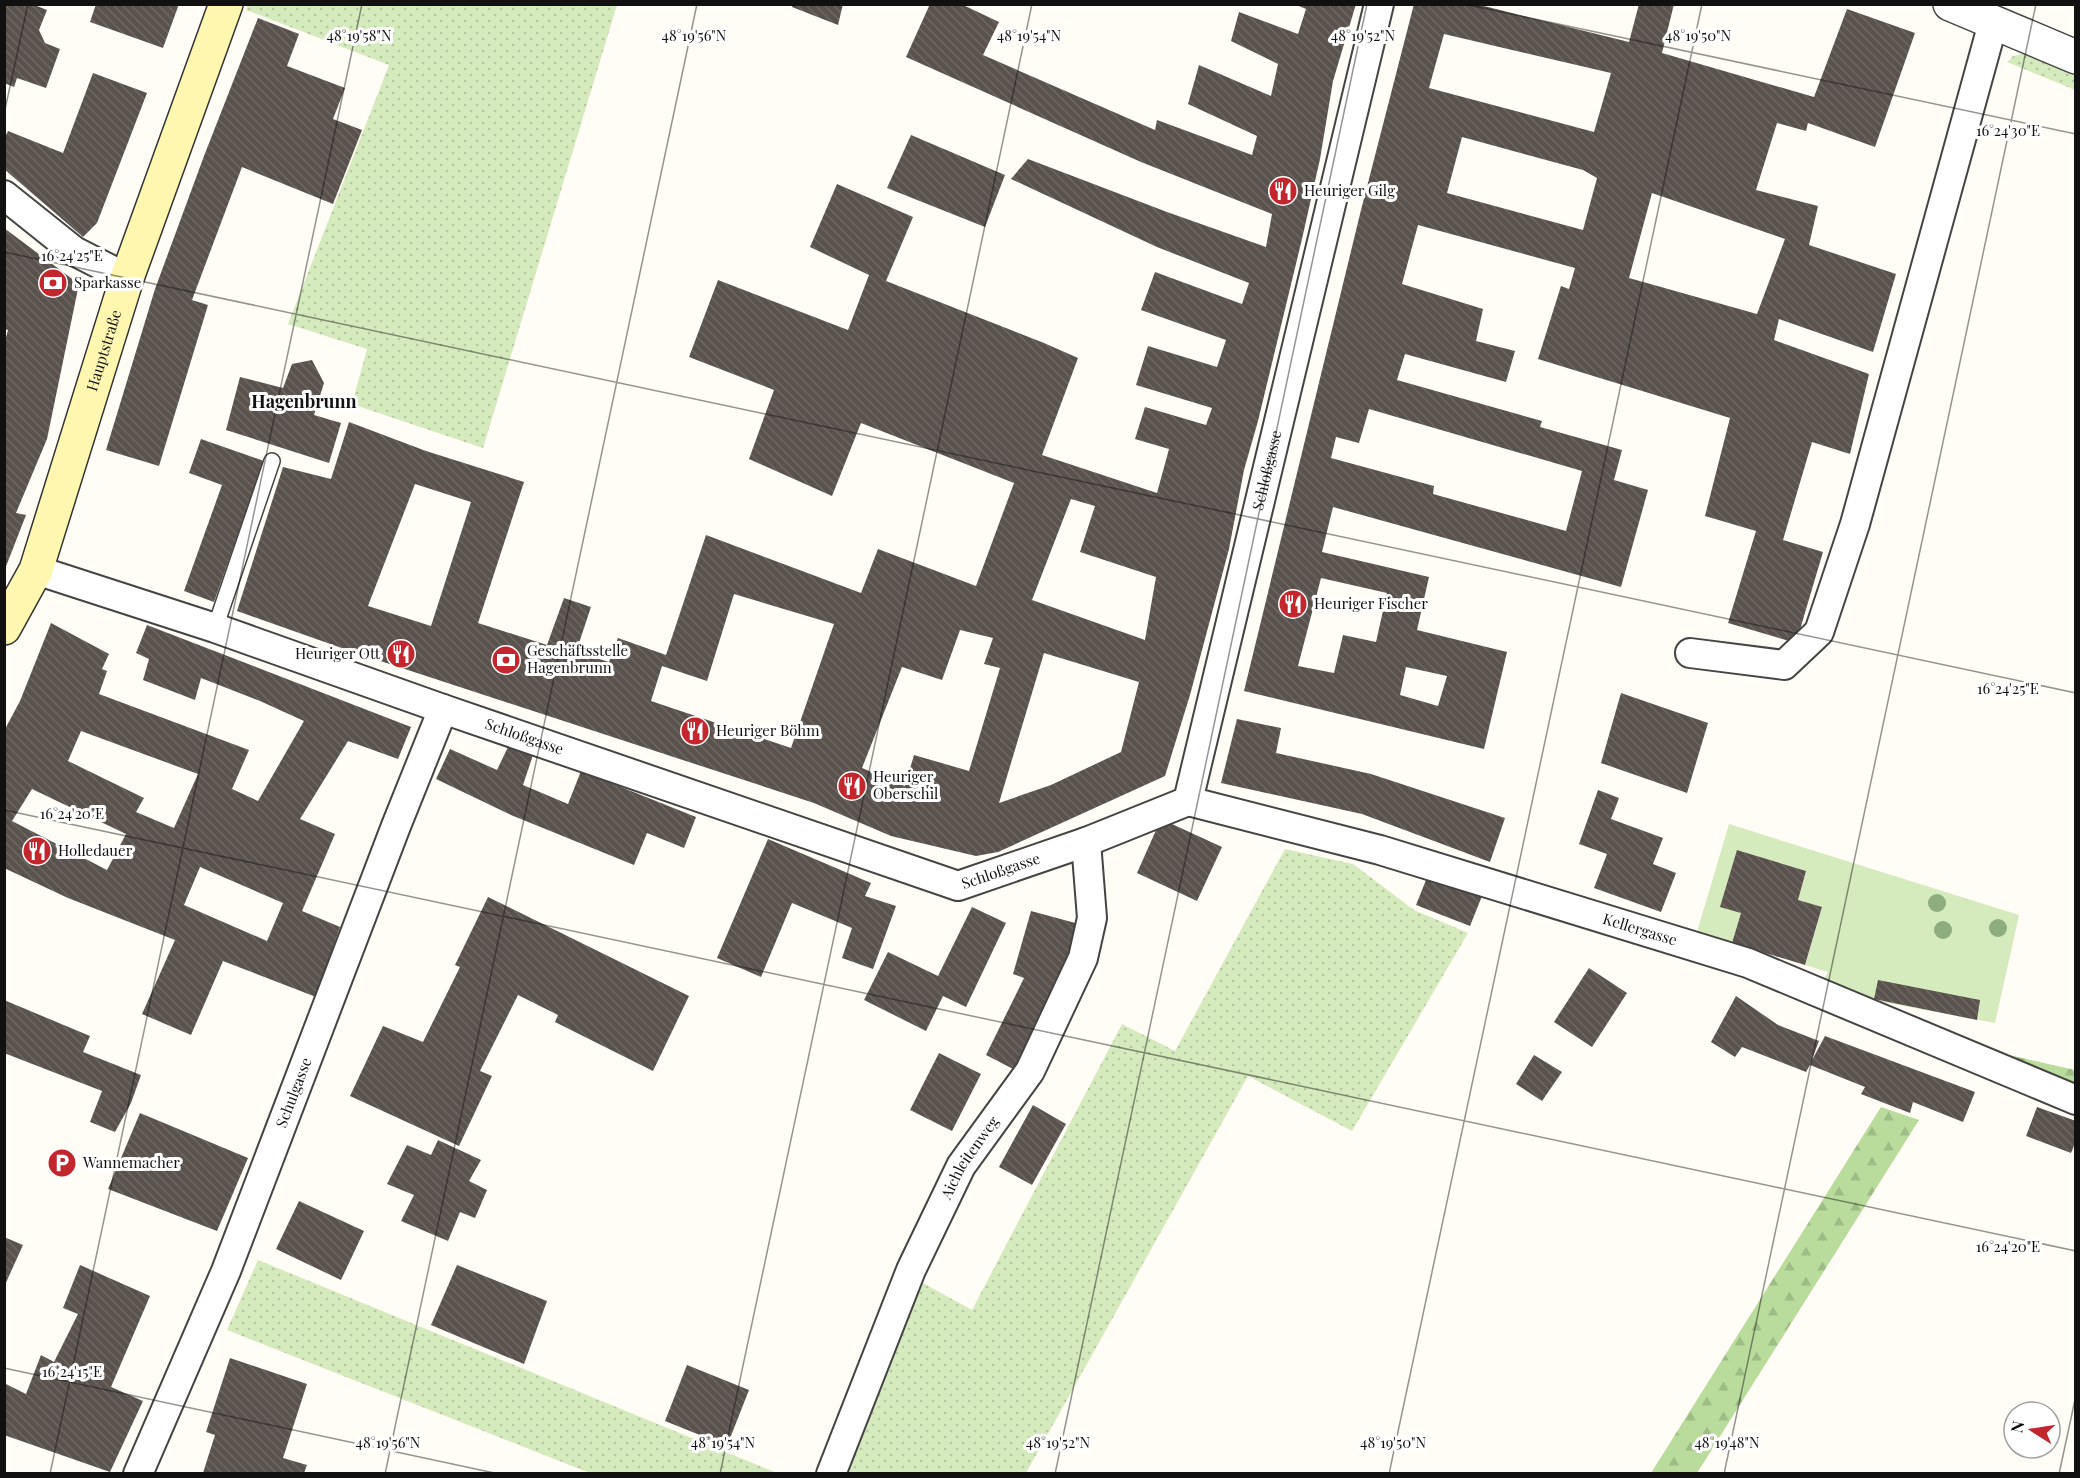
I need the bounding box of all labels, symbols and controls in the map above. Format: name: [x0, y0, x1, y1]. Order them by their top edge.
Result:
text: 48°19'58"N: [326, 25, 392, 45]
text: 48°19'56"N: [662, 25, 727, 45]
text: 48°19'54"N: [997, 25, 1062, 45]
text: 48°19'52"N: [1331, 25, 1396, 45]
text: 48°19'50"N: [1665, 25, 1731, 45]
text: 16°24'30"E: [1976, 120, 2040, 140]
restaurant icon: Heuriger Gilg: [1267, 175, 1299, 207]
place label: Heuriger Gilg: [1304, 180, 1395, 200]
text: 16°24'25"E: [41, 245, 103, 265]
bank icon: Sparkasse: [37, 267, 69, 299]
place label: Sparkasse: [74, 272, 141, 292]
street label: Hauptstraße: [81, 307, 125, 393]
district label: Hagenbrunn: [251, 389, 357, 413]
street label: Schloßgasse: [1247, 428, 1286, 512]
restaurant icon: Heuriger Fischer: [1277, 588, 1309, 620]
place label: Heuriger Fischer: [1314, 593, 1428, 613]
restaurant icon: Heuriger Ott: [385, 638, 417, 670]
place label: Geschäftsstelle Hagenbrunn: [527, 640, 628, 677]
place label: Heuriger Ott: [295, 643, 381, 663]
bank icon: Geschäftsstelle Hagenbrunn: [490, 644, 522, 676]
text: 16°24'25"E: [1977, 678, 2039, 698]
street label: Schloßgasse: [483, 713, 566, 759]
restaurant icon: Heuriger Böhm: [679, 715, 711, 747]
place label: Heuriger Böhm: [716, 720, 820, 740]
place label: Heuriger Oberschil: [873, 766, 938, 803]
restaurant icon: Heuriger Oberschil: [836, 770, 868, 802]
text: 16°24'20"E: [40, 803, 104, 823]
restaurant icon: Holledauer: [21, 835, 53, 867]
place label: Holledauer: [58, 840, 133, 860]
street label: Schloßgasse: [959, 848, 1042, 893]
street label: Kellergasse: [1601, 908, 1680, 950]
street label: Schulgasse: [271, 1055, 316, 1130]
street label: Aichleitenweg: [935, 1112, 1003, 1203]
parking icon: Wannemacher: [46, 1147, 78, 1179]
place label: Wannemacher: [82, 1152, 180, 1172]
text: 16°24'20"E: [1976, 1236, 2040, 1256]
text: 16°24'15"E: [42, 1361, 102, 1381]
north arrow: [2002, 1400, 2062, 1460]
text: N: [2005, 1419, 2028, 1435]
text: 48°19'56"N: [356, 1432, 421, 1452]
text: 48°19'54"N: [691, 1432, 756, 1452]
text: 48°19'52"N: [1026, 1432, 1091, 1452]
text: 48°19'50"N: [1360, 1432, 1426, 1452]
text: 48°19'48"N: [1694, 1432, 1760, 1452]

